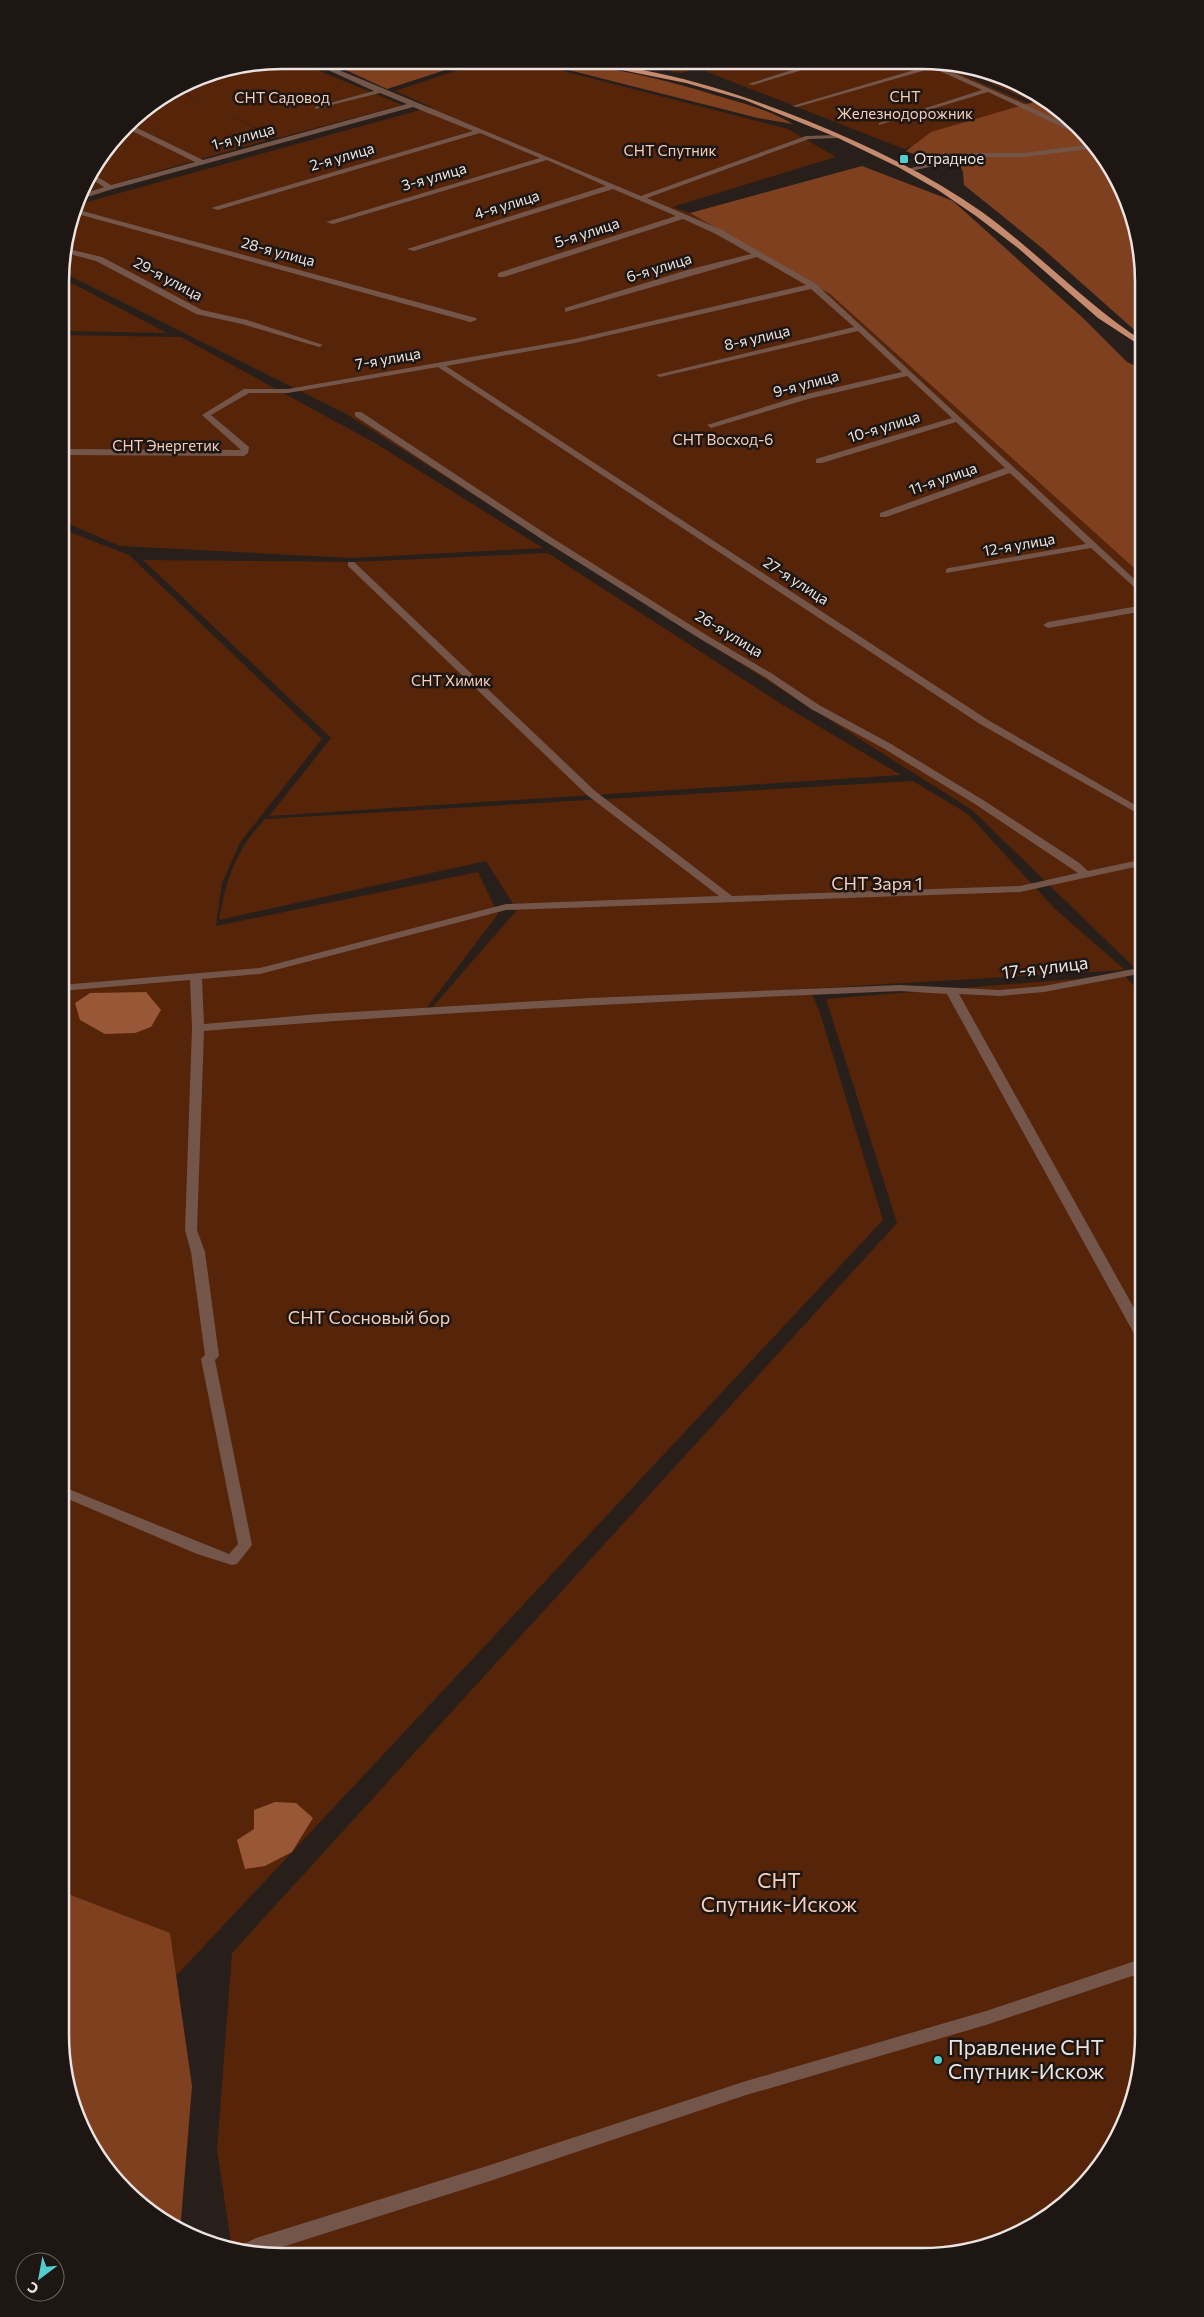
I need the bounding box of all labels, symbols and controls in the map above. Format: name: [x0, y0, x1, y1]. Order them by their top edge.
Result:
park label: СНТ Железнодорожник: [837, 87, 973, 122]
park label: СНТ Садовод: [234, 88, 330, 106]
street label: 1-я улица: [209, 119, 276, 153]
street label: 2-я улица: [307, 138, 376, 174]
park label: СНТ Спутник: [624, 141, 716, 159]
place label: Отрадное: [914, 149, 984, 167]
marker: Отрадное: [898, 153, 910, 165]
street label: 3-я улица: [399, 158, 468, 194]
street label: 4-я улица: [472, 186, 541, 222]
street label: 5-я улица: [552, 213, 621, 251]
street label: 28-я улица: [239, 233, 317, 269]
street label: 6-я улица: [624, 249, 693, 285]
street label: 29-я улица: [131, 252, 206, 304]
street label: 8-я улица: [722, 321, 792, 353]
street label: 7-я улица: [354, 343, 422, 373]
street label: 9-я улица: [771, 366, 841, 400]
street label: 10-я улица: [846, 407, 922, 446]
park label: СНТ Восход-6: [673, 430, 773, 448]
park label: СНТ Энергетик: [112, 436, 220, 454]
street label: 11-я улица: [906, 458, 979, 498]
street label: 12-я улица: [981, 529, 1056, 559]
street label: 27-я улица: [760, 552, 833, 608]
street label: 26-я улица: [693, 606, 767, 660]
park label: СНТ Химик: [411, 671, 491, 689]
park label: СНТ Заря 1: [831, 872, 923, 894]
street label: 17-я улица: [1000, 951, 1089, 983]
park label: СНТ Сосновый бор: [288, 1306, 450, 1328]
park label: СНТ Спутник-Искож: [701, 1867, 858, 1916]
place label: Правление СНТ Спутник-Искож: [948, 2034, 1105, 2083]
marker: Правление СНТ Спутник-Искож: [932, 2054, 944, 2066]
north arrow: [15, 2252, 65, 2302]
text: С: [24, 2279, 41, 2298]

